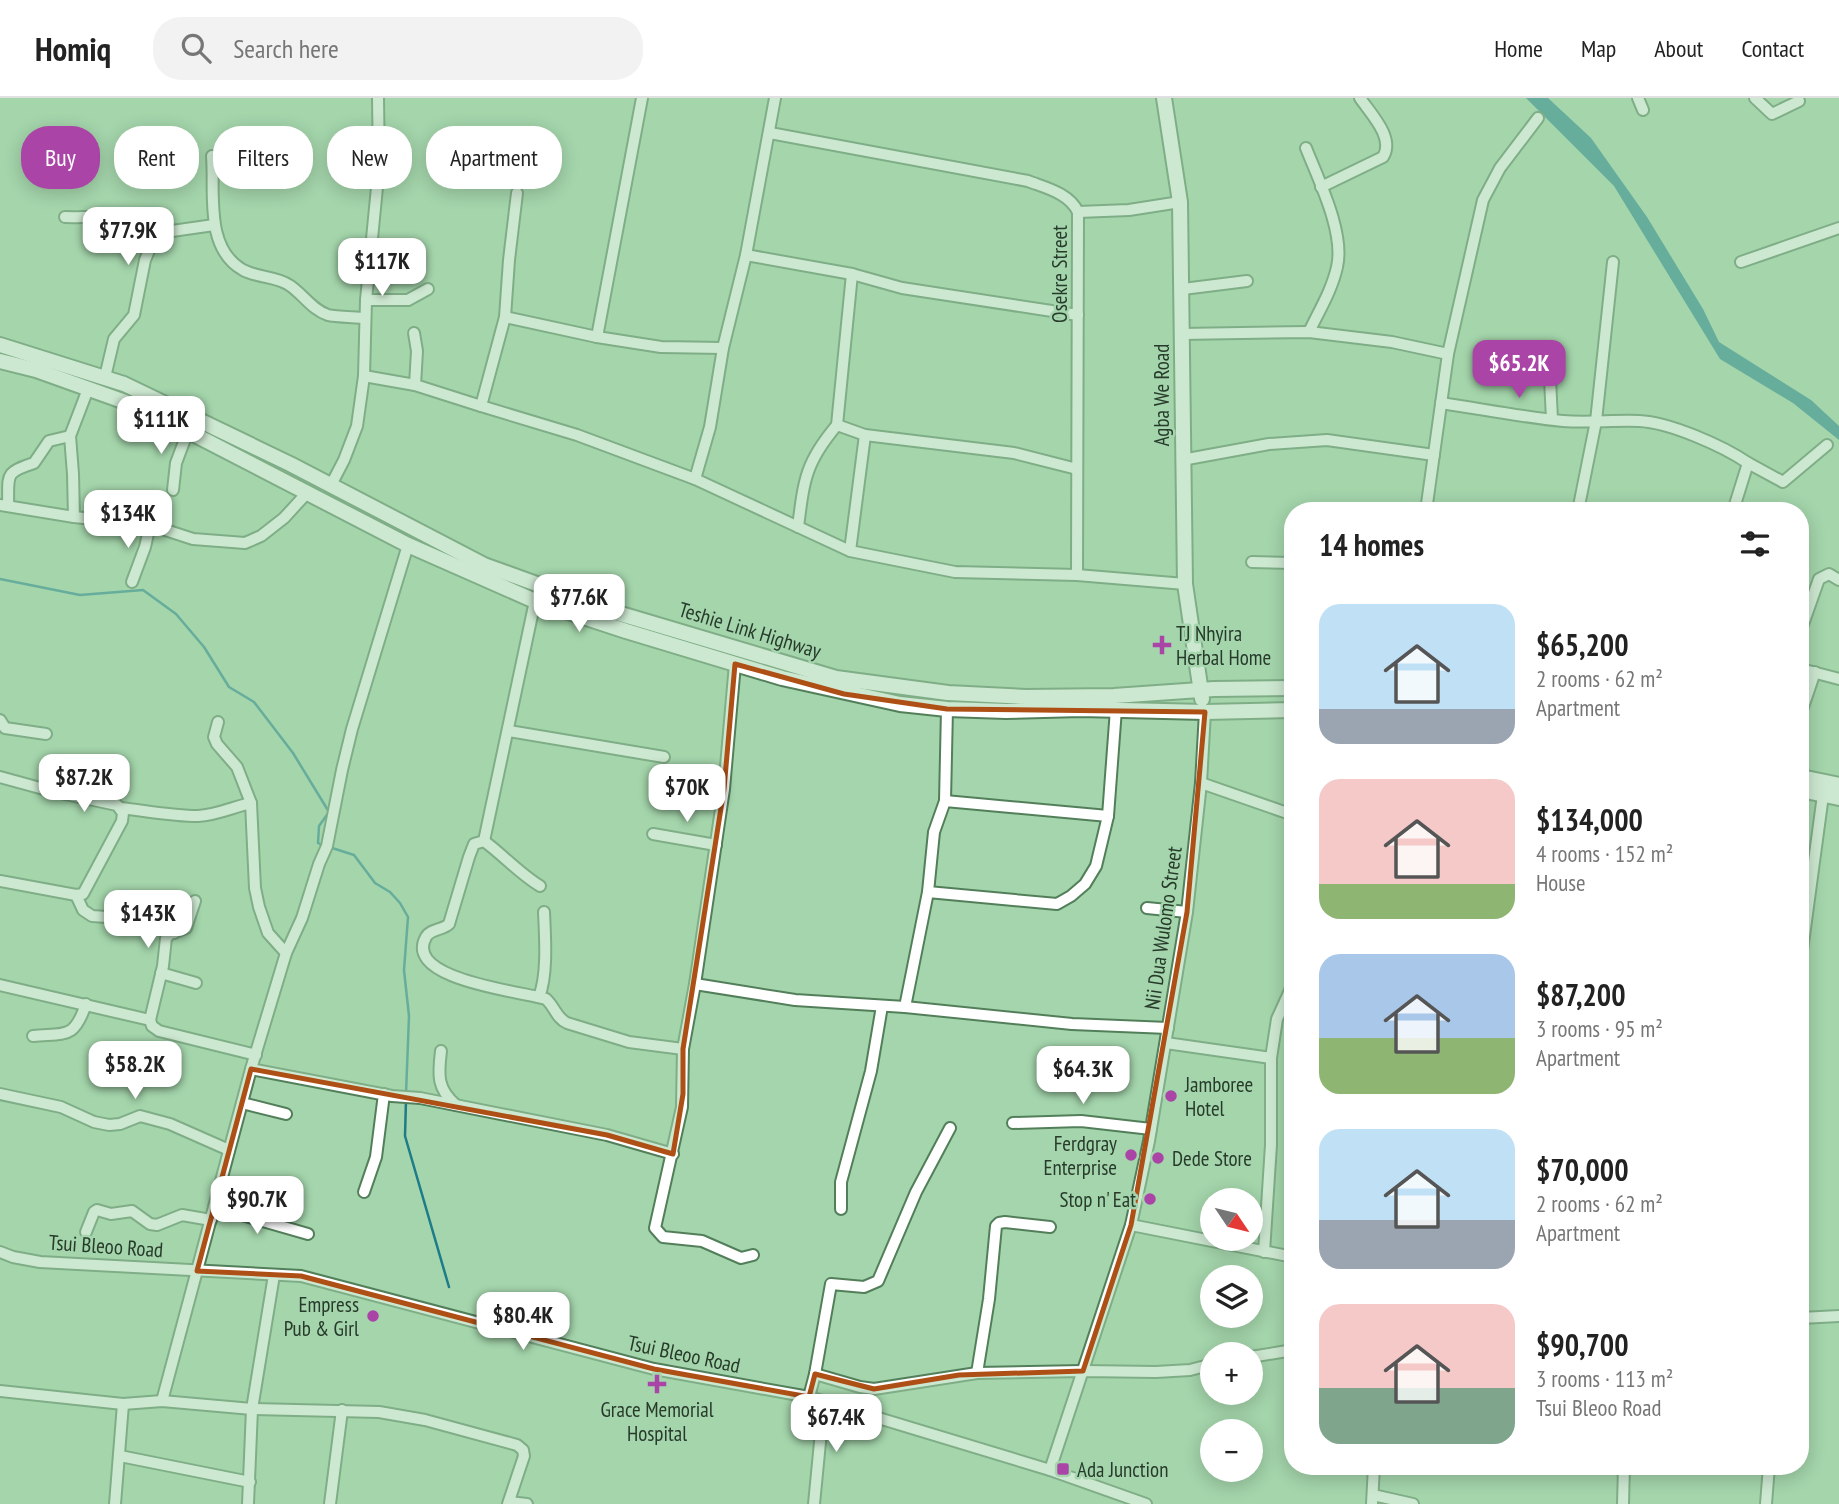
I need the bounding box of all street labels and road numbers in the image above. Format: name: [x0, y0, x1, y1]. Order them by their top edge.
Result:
street label: Osekre Street: [1046, 225, 1073, 323]
street label: Agba We Road: [1148, 344, 1175, 446]
street label: Teshie Link Highway: [676, 596, 824, 664]
street label: Nii Dua Wulomo Street: [1138, 844, 1188, 1011]
street label: Tsui Bleoo Road: [48, 1229, 164, 1263]
street label: Tsui Bleoo Road: [625, 1329, 743, 1379]

